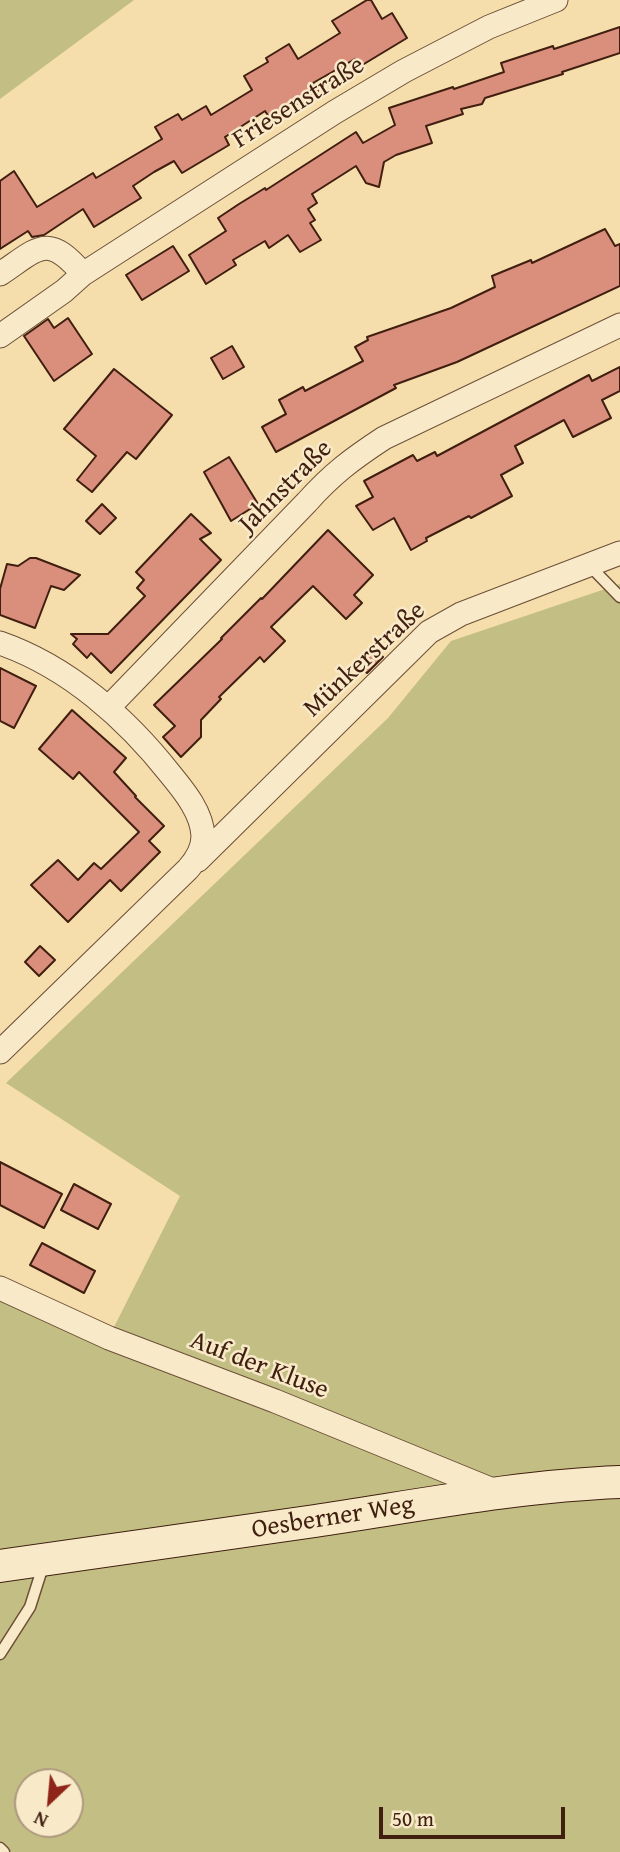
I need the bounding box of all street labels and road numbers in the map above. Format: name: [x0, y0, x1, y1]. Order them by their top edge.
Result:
street label: Friesenstraße: [227, 50, 371, 156]
street label: Jahnstraße: [233, 434, 339, 540]
street label: Münkerstraße: [298, 596, 432, 724]
street label: Auf der Kluse: [185, 1325, 333, 1407]
street label: Oesberner Weg: [249, 1490, 417, 1546]

